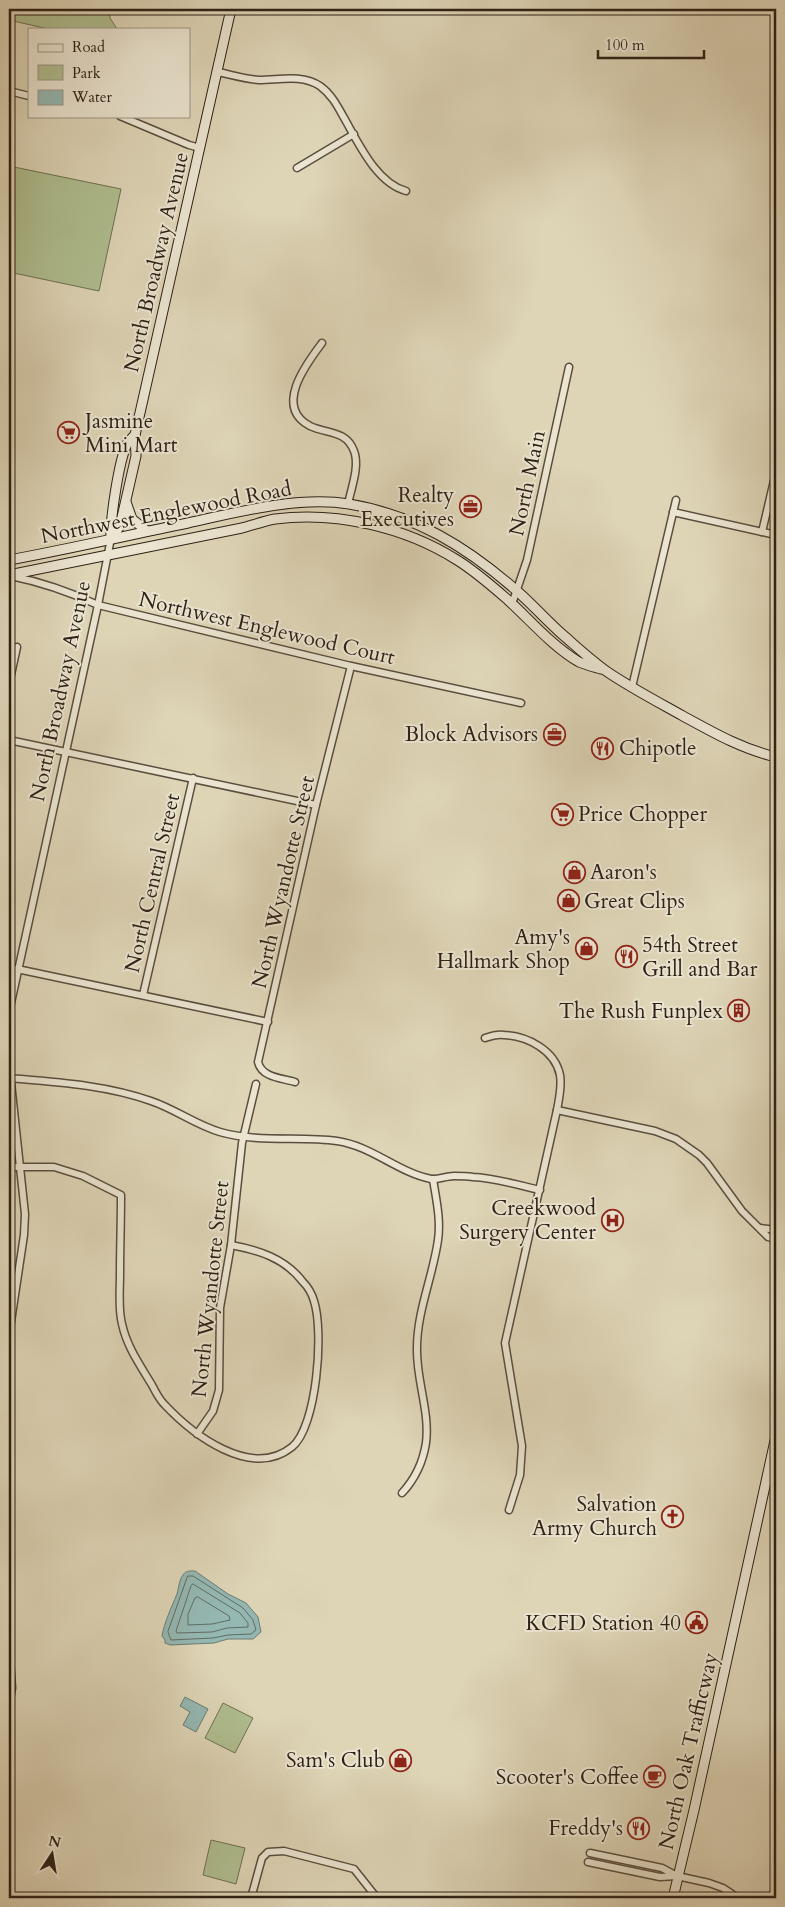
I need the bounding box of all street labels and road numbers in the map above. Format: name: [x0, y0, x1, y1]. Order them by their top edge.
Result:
street label: North Broadway Avenue: [117, 149, 196, 375]
street label: North Main: [502, 427, 553, 539]
street label: Northwest Englewood Road: [38, 474, 294, 551]
street label: North Broadway Avenue: [23, 578, 98, 804]
street label: Northwest Englewood Court: [136, 585, 398, 672]
street label: North Wyandotte Street: [245, 773, 322, 991]
street label: North Central Street: [118, 790, 187, 976]
street label: North Wyandotte Street: [185, 1179, 236, 1399]
street label: North Oak Trafficway: [652, 1650, 725, 1853]

